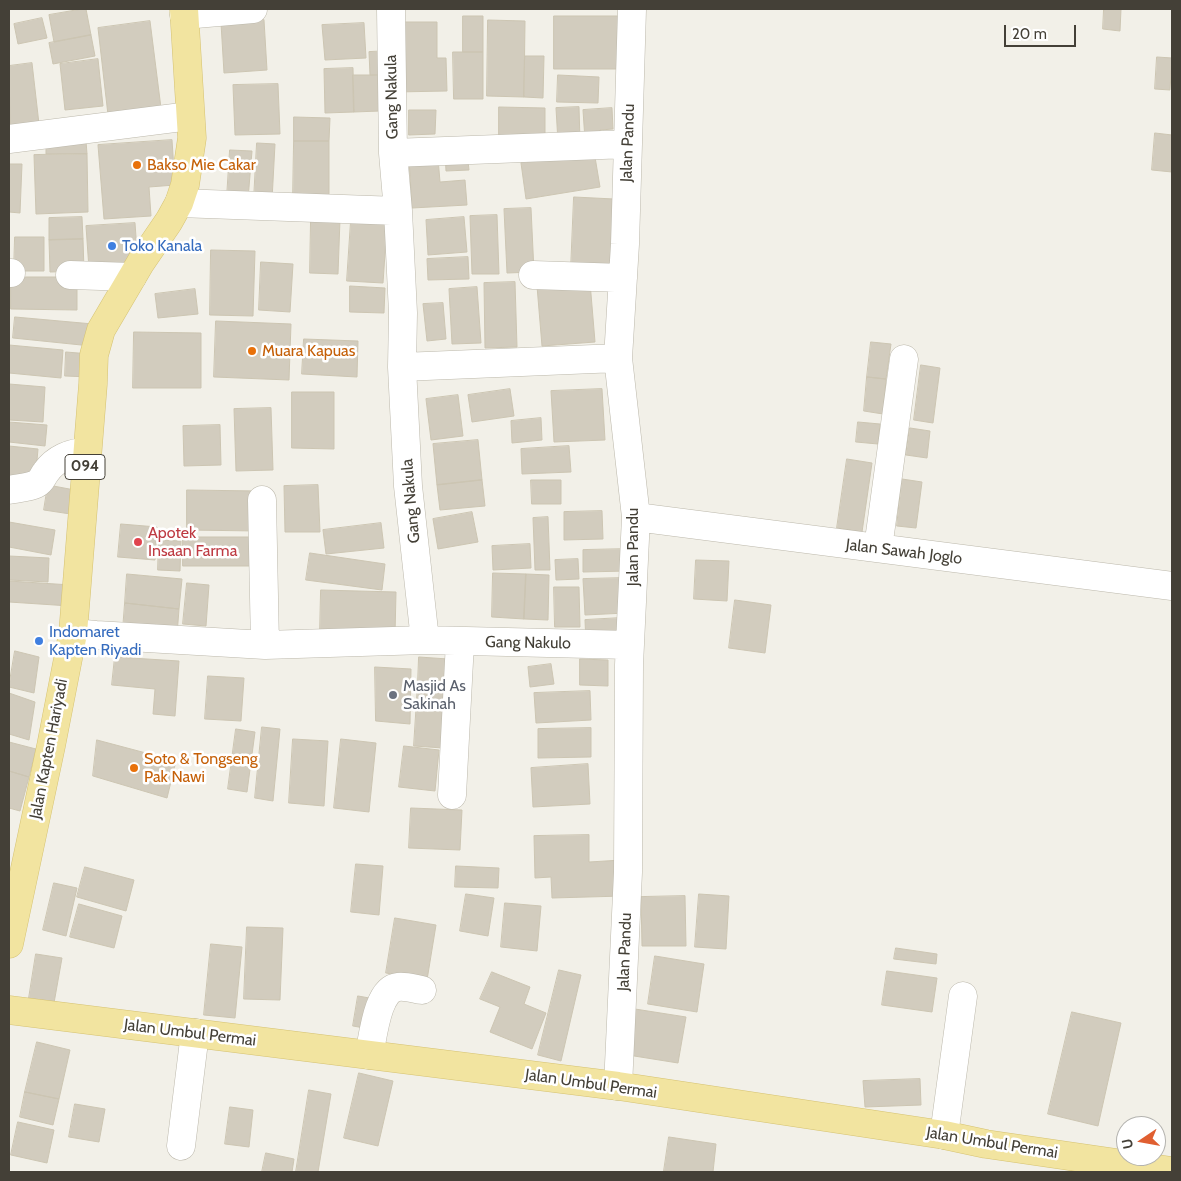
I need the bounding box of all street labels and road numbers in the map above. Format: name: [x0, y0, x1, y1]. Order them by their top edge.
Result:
street label: Gang Nakula: [382, 54, 402, 140]
street label: Jalan Pandu: [617, 103, 639, 183]
road number: 094: [65, 454, 105, 480]
street label: Gang Nakula: [398, 458, 424, 544]
street label: Jalan Pandu: [623, 508, 643, 586]
street label: Jalan Sawah Joglo: [845, 535, 963, 569]
street label: Gang Nakulo: [485, 633, 571, 653]
street label: Jalan Kapten Hariyadi: [26, 677, 72, 821]
street label: Jalan Pandu: [614, 912, 636, 992]
street label: Jalan Umbul Permai: [123, 1015, 257, 1051]
street label: Jalan Umbul Permai: [524, 1065, 658, 1103]
street label: Jalan Umbul Permai: [925, 1123, 1059, 1163]

